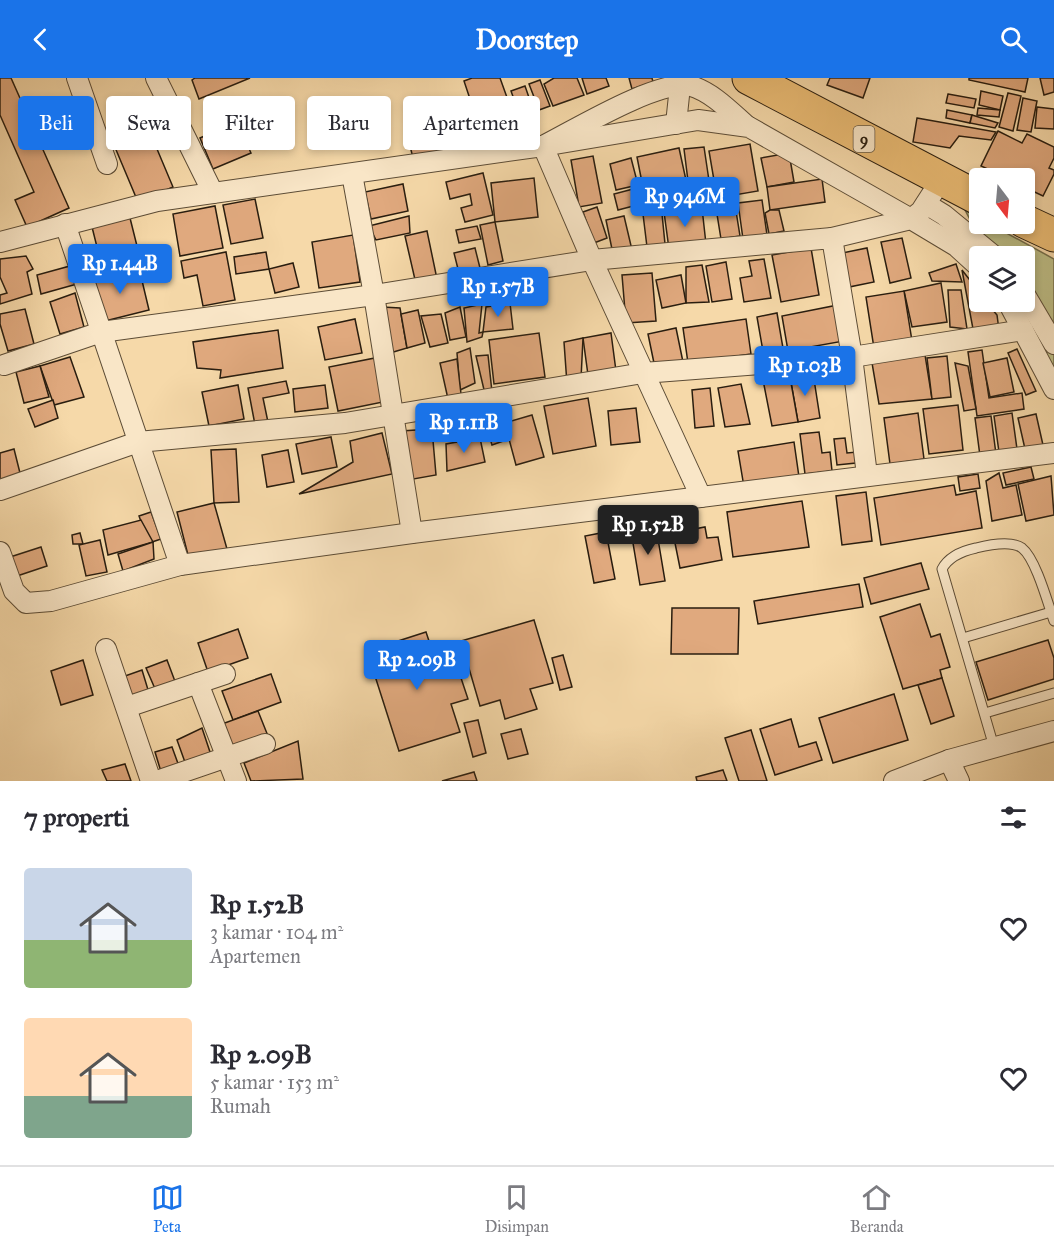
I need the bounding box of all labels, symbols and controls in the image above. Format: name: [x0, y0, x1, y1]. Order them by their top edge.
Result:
icon: back: [24, 23, 57, 56]
text: Doorstep: [475, 23, 579, 56]
icon: search: [997, 23, 1030, 56]
chip: Beli: [18, 96, 94, 150]
chip: Sewa: [106, 96, 191, 150]
chip: Filter: [203, 96, 295, 150]
chip: Baru: [307, 96, 391, 150]
chip: Apartemen: [403, 96, 540, 150]
road number: 9: [854, 126, 874, 152]
north arrow: [969, 168, 1035, 234]
map controls: [969, 168, 1035, 312]
pin: Rp 946M: [630, 177, 740, 228]
text: Rp 946M: [644, 184, 726, 208]
pin: Rp 1.44B: [58, 244, 182, 295]
button: layers: [969, 246, 1035, 312]
text: Rp 1.44B: [82, 251, 158, 275]
pin: Rp 1.57B: [436, 267, 560, 318]
text: Rp 1.57B: [461, 274, 535, 298]
pin: Rp 1.03B: [743, 346, 867, 397]
text: Rp 1.03B: [768, 353, 842, 377]
pin: Rp 1.11B: [402, 403, 526, 454]
text: Rp 1.11B: [429, 410, 499, 434]
pin: Rp 1.52B: [586, 505, 710, 556]
text: Rp 1.52B: [612, 512, 684, 536]
pin: Rp 2.09B: [355, 640, 479, 691]
text: Rp 2.09B: [378, 647, 456, 671]
text: 7 properti: [24, 801, 129, 833]
icon: filters: [997, 801, 1030, 834]
text: Rp 1.52B: [210, 888, 304, 920]
icon: home: [72, 892, 144, 964]
icon: heart: [997, 912, 1030, 945]
text: 3 kamar · 104 m²: [210, 920, 343, 944]
text: Apartemen: [210, 944, 301, 968]
text: Rp 2.09B: [210, 1038, 312, 1070]
icon: home: [72, 1042, 144, 1114]
icon: heart: [997, 1062, 1030, 1095]
text: 5 kamar · 153 m²: [210, 1070, 339, 1094]
text: Rumah: [210, 1094, 271, 1118]
tab: Peta: [151, 1181, 184, 1236]
tab: Disimpan: [485, 1181, 549, 1236]
tab: Beranda: [850, 1181, 903, 1236]

